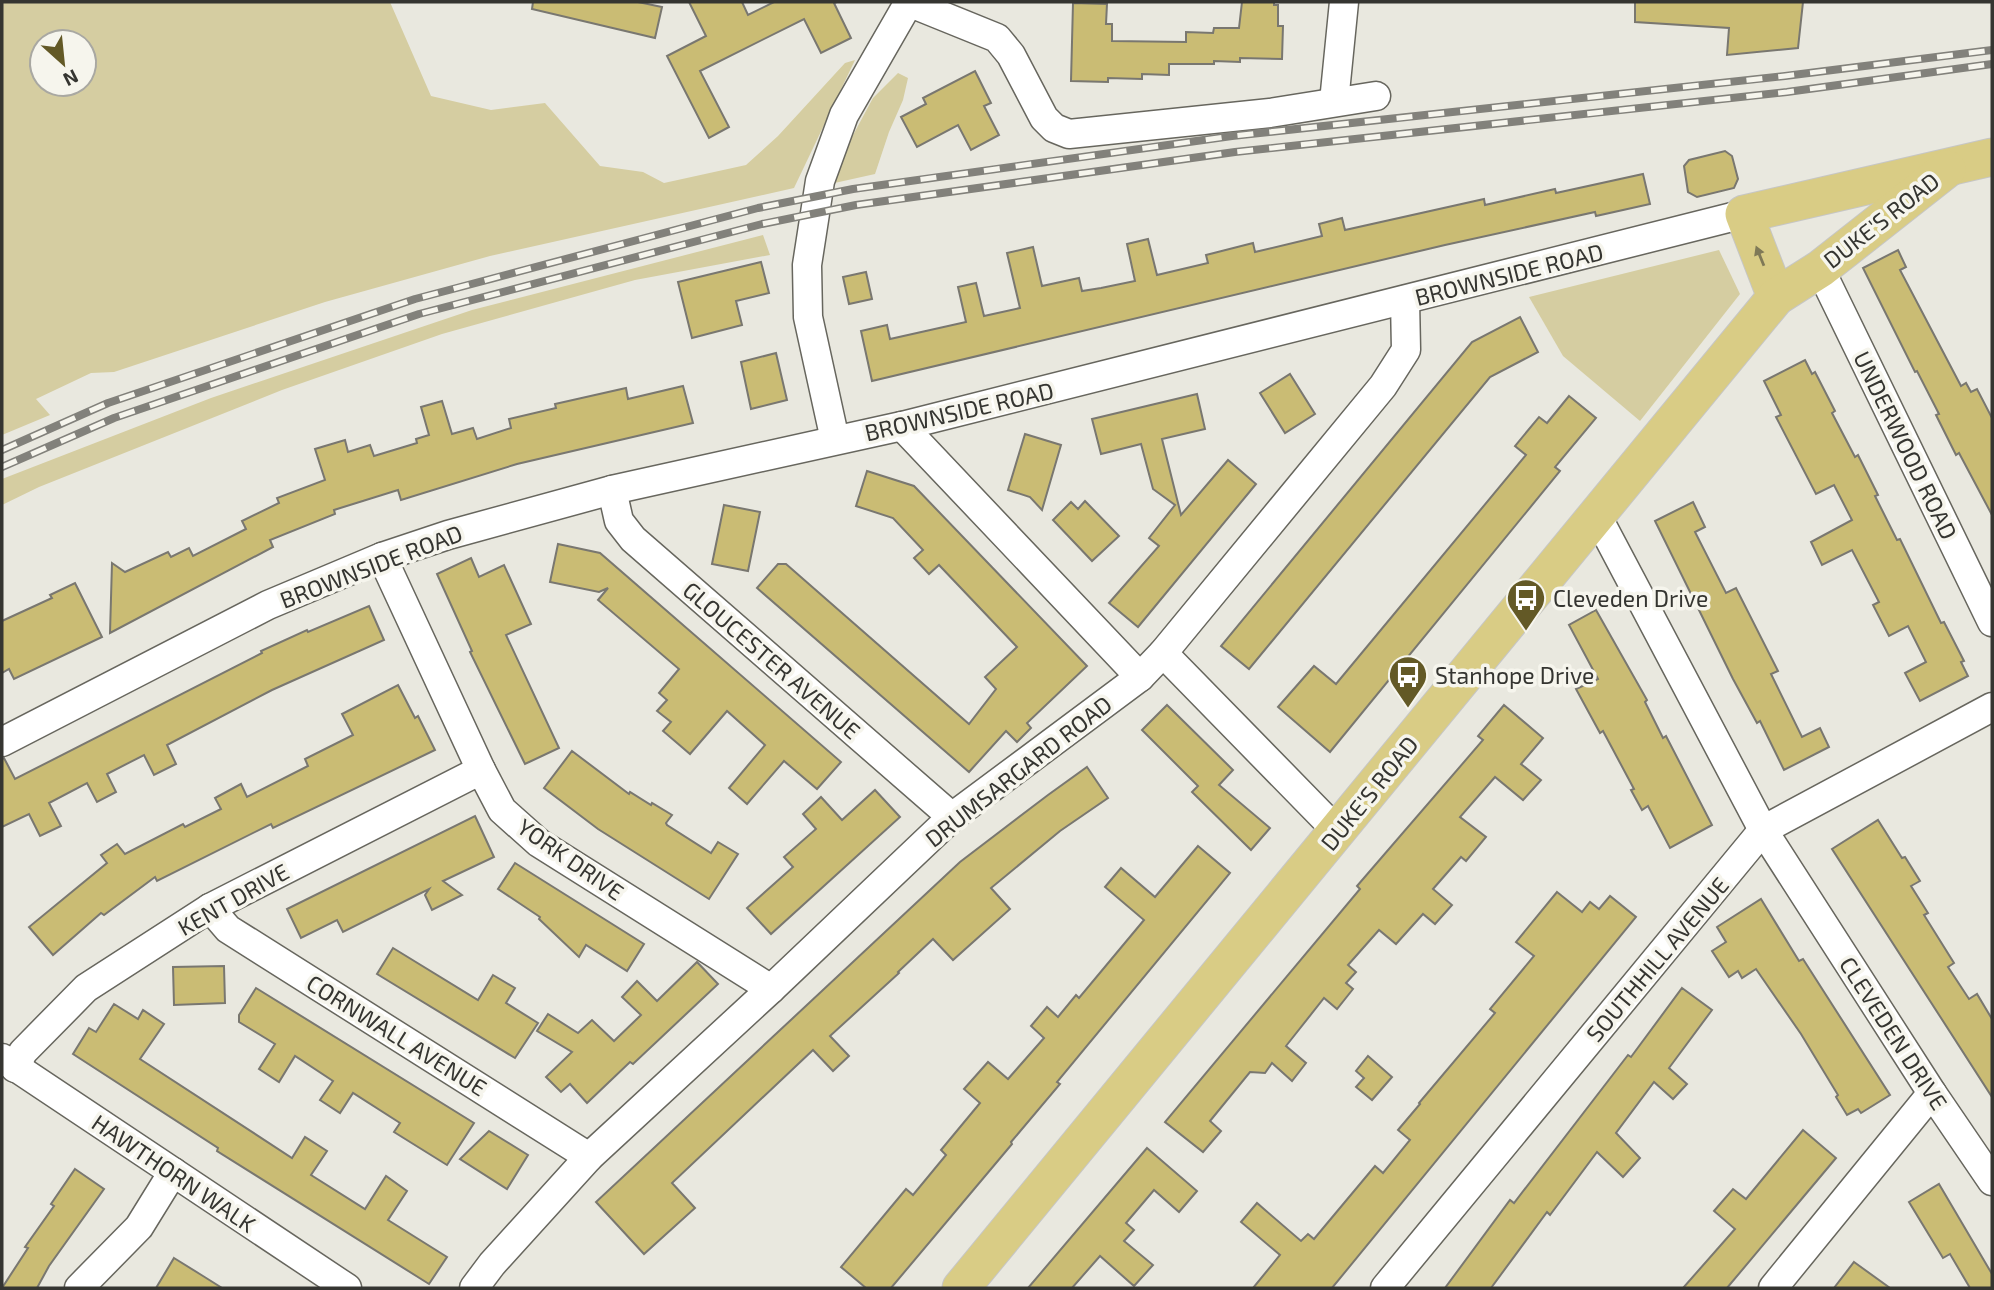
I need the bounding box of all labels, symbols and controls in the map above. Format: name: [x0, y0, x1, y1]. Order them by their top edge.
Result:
north arrow: [28, 28, 98, 98]
text: N: [60, 65, 82, 92]
street label: DUKE'S ROAD: [1818, 166, 1944, 274]
street label: BROWNSIDE ROAD: [1412, 237, 1606, 311]
one-way arrow: [1754, 246, 1766, 266]
street label: UNDERWOOD ROAD: [1848, 346, 1964, 544]
street label: BROWNSIDE ROAD: [862, 376, 1056, 446]
street label: BROWNSIDE ROAD: [276, 518, 466, 614]
street label: GLOUCESTER AVENUE: [678, 576, 866, 744]
bus stop icon: Cleveden Drive: [1505, 577, 1547, 632]
place label: Cleveden Drive: [1553, 584, 1708, 612]
bus stop icon: Stanhope Drive: [1387, 654, 1429, 709]
place label: Stanhope Drive: [1435, 661, 1594, 689]
street label: DRUMSARGARD ROAD: [919, 690, 1117, 852]
street label: DUKE'S ROAD: [1314, 730, 1424, 856]
street label: YORK DRIVE: [513, 812, 629, 906]
street label: KENT DRIVE: [172, 857, 294, 941]
street label: SOUTHHILL AVENUE: [1580, 871, 1734, 1047]
street label: CLEVEDEN DRIVE: [1834, 951, 1954, 1115]
street label: CORNWALL AVENUE: [302, 968, 492, 1102]
street label: HAWTHORN WALK: [87, 1108, 261, 1238]

